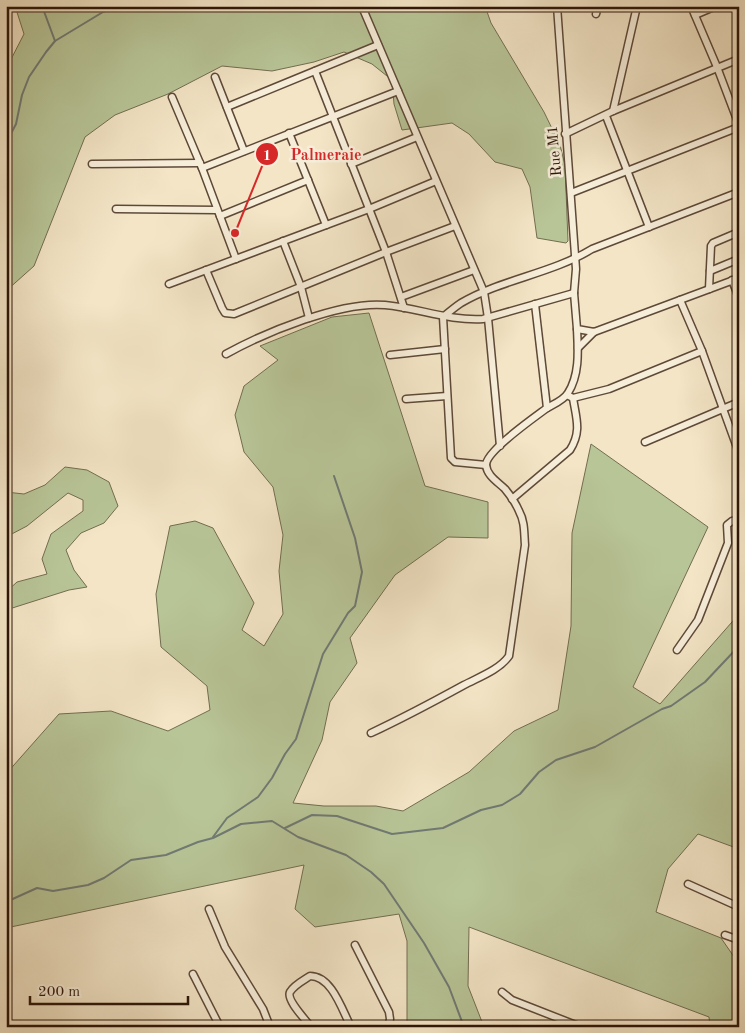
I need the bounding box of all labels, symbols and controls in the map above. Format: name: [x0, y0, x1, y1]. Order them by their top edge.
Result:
street label: Rue M1: [546, 125, 565, 177]
callout: Palmeraie: [255, 139, 371, 170]
text: Palmeraie: [290, 148, 362, 164]
text: 1: [263, 149, 271, 164]
scale bar: [30, 973, 188, 1005]
text: 200 m: [38, 985, 80, 1000]

